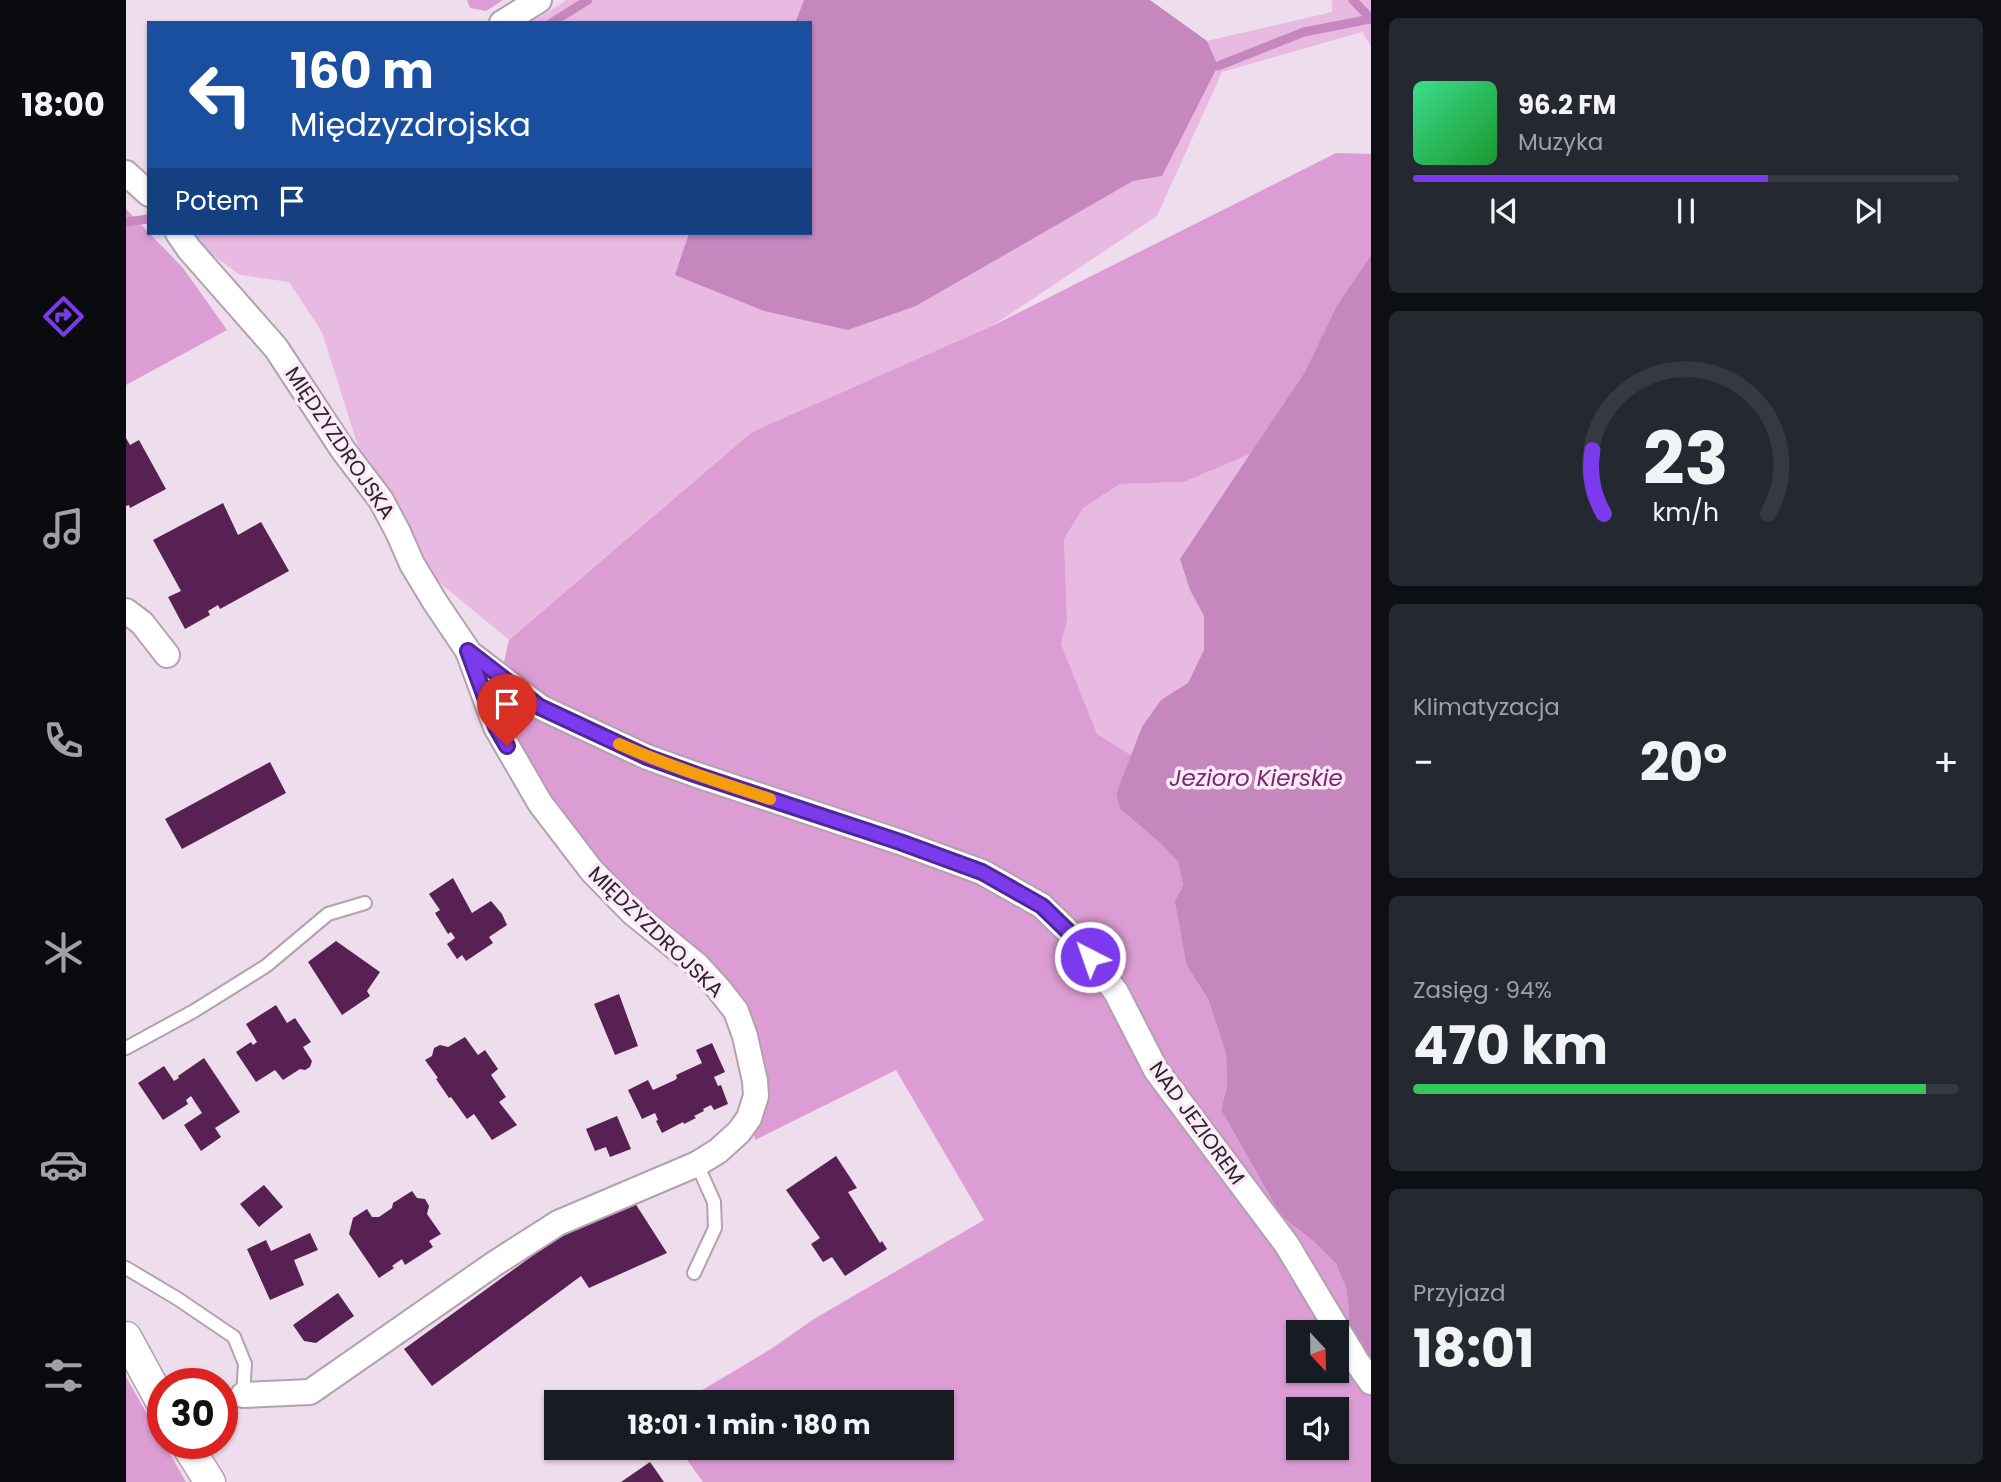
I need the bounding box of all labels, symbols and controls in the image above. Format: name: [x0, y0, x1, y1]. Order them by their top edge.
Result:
text: 160 m: [290, 37, 434, 105]
icon: left: [175, 49, 266, 140]
text: 18:00: [21, 82, 105, 127]
text: 96.2 FM: [1518, 87, 1616, 123]
text: Międzyzdrojska: [290, 102, 531, 147]
text: Muzyka: [1518, 126, 1603, 158]
icon: arrive: [273, 182, 311, 220]
text: Potem: [175, 183, 259, 219]
icon: previous: [1485, 192, 1523, 230]
icon: pause: [1667, 192, 1705, 230]
icon: next: [1849, 192, 1887, 230]
icon: directions: [39, 292, 88, 341]
street label: MIĘDZYZDROJSKA: [279, 361, 402, 525]
text: 23: [1643, 409, 1729, 510]
text: km/h: [1653, 495, 1719, 530]
icon: music: [39, 504, 88, 553]
pin: [477, 674, 537, 746]
icon: arrive: [488, 685, 526, 723]
text: Klimatyzacja: [1413, 691, 1560, 723]
icon: phone: [39, 716, 88, 765]
text: 20°: [1640, 726, 1727, 799]
text: −: [1413, 736, 1434, 789]
text: +: [1933, 736, 1959, 789]
water label: Jezioro Kierskie: [1169, 762, 1343, 794]
street label: MIĘDZYZDROJSKA: [582, 859, 731, 1004]
position arrow: [1053, 920, 1127, 994]
icon: climate: [39, 928, 88, 977]
text: Zasięg · 94%: [1413, 974, 1552, 1006]
text: 470 km: [1413, 1009, 1608, 1082]
street label: NAD JEZIOREM: [1143, 1055, 1252, 1190]
icon: car: [39, 1140, 88, 1189]
text: Przyjazd: [1413, 1277, 1506, 1309]
text: 18:01: [1413, 1312, 1534, 1385]
north arrow: [1286, 1320, 1349, 1382]
map controls: [1286, 1320, 1349, 1460]
icon: filters: [39, 1351, 88, 1400]
speed limit sign: 30: [147, 1368, 238, 1459]
button: sound: [1286, 1397, 1349, 1460]
text: 18:01 · 1 min · 180 m: [628, 1407, 870, 1443]

